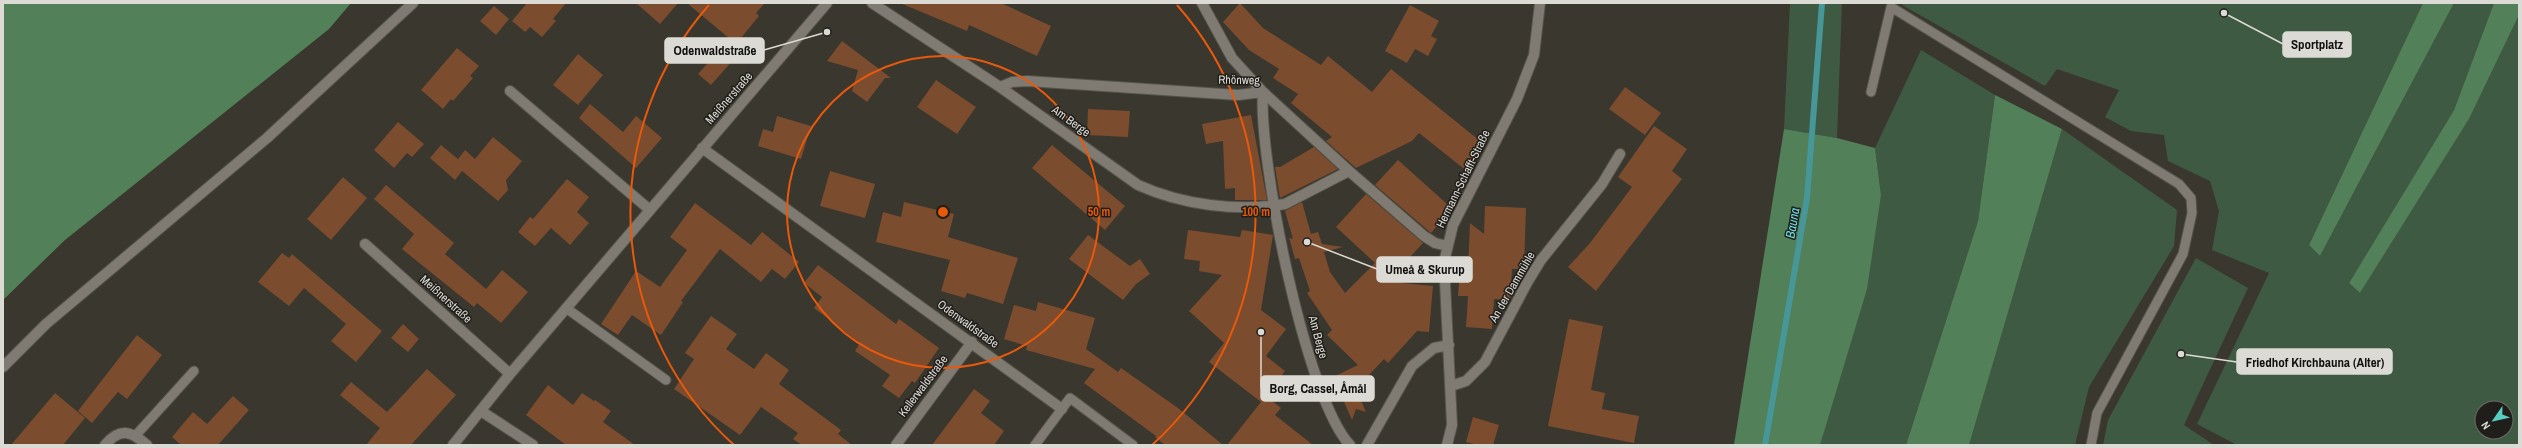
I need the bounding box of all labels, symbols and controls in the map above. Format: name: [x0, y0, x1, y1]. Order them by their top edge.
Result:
callout: Sportplatz: [2283, 32, 2351, 57]
text: Sportplatz: [2291, 36, 2344, 53]
callout: Odenwaldstraße: [665, 38, 764, 63]
text: Odenwaldstraße: [674, 42, 757, 59]
street label: Meißnerstraße: [702, 68, 756, 128]
street label: Rhönweg: [1218, 72, 1260, 88]
street label: Am Berge: [1048, 101, 1093, 140]
street label: Hermann-Schafft-Straße: [1432, 127, 1494, 231]
text: 50 m: [1088, 204, 1110, 220]
text: 100 m: [1242, 204, 1270, 220]
centre of rings: [936, 205, 950, 219]
water label: Bauna: [1781, 206, 1804, 240]
street label: An der Dammühle: [1485, 249, 1539, 326]
callout: Umeå & Skurup: [1377, 257, 1472, 282]
text: Umeå & Skurup: [1385, 261, 1465, 278]
street label: Meißnerstraße: [417, 271, 475, 327]
street label: Odenwaldstraße: [934, 296, 1002, 352]
street label: Am Berge: [1304, 313, 1331, 360]
callout: Friedhof Kirchbauna (Alter): [2237, 349, 2392, 374]
street label: Kellerwaldstraße: [895, 352, 951, 420]
text: Friedhof Kirchbauna (Alter): [2246, 354, 2385, 371]
callout: Borg, Cassel, Åmål: [1261, 376, 1374, 401]
text: Borg, Cassel, Åmål: [1270, 380, 1366, 397]
north arrow: [2474, 400, 2514, 440]
text: N: [2478, 419, 2493, 432]

